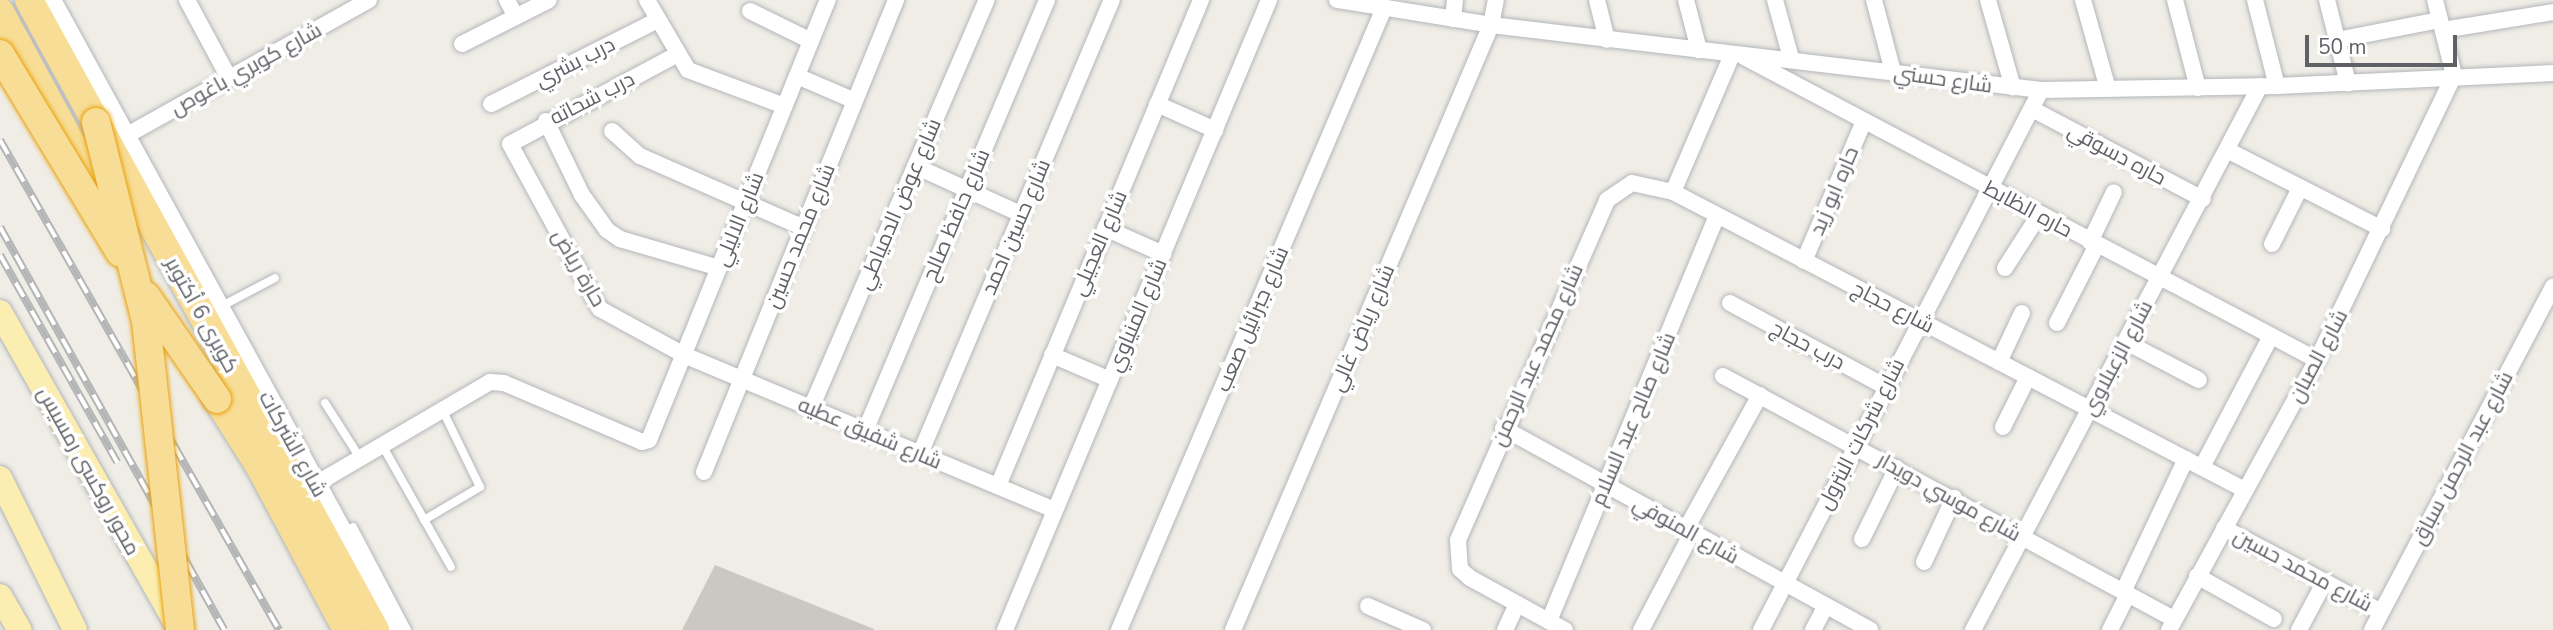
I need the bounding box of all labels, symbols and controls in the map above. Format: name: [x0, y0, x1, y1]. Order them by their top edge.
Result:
street label: شارع كوبري باغوص: [166, 17, 326, 121]
scale bar: [2308, 21, 2460, 65]
street label: درب بشري: [531, 31, 619, 93]
text: 50 m: [2318, 33, 2367, 61]
street label: شارع حسني: [1892, 60, 1994, 98]
street label: درب شحاته: [545, 66, 639, 130]
street label: شارع عوض الدمياطي: [852, 115, 946, 293]
street label: حاره دسوقي: [2063, 118, 2171, 190]
street label: حاره ابو زيد: [1804, 143, 1864, 239]
street label: شارع حافظ صالح: [917, 145, 995, 285]
street label: شارع حسين احمد: [976, 155, 1056, 299]
street label: شارع محمد حسين: [760, 160, 840, 312]
street label: شارع الاليلي: [709, 168, 769, 270]
street label: حاره الظابط: [1979, 175, 2077, 243]
street label: شارع العجيلي: [1066, 187, 1132, 299]
street label: حارة رياض: [547, 225, 611, 311]
street label: شارع جبرائيل صعب: [1210, 243, 1294, 395]
street label: كوبرى 6 أكتوبر: [160, 253, 244, 377]
street label: شارع المنياوي: [1102, 255, 1172, 375]
street label: شارع محمد عبد الرحمن: [1486, 260, 1588, 450]
street label: شارع رياض غالي: [1324, 261, 1400, 395]
street label: شارع حجاج: [1848, 276, 1938, 338]
street label: شارع الزعبلاوي: [2076, 296, 2158, 420]
street label: شارع الصبان: [2283, 305, 2353, 407]
street label: درب حجاج: [1767, 315, 1849, 375]
street label: شارع صالح عبد السلام: [1585, 329, 1681, 509]
street label: شارع شركات البترول: [1812, 354, 1910, 514]
street label: شارع عبد الرحمن سباق: [2406, 367, 2518, 549]
street label: محور روكسى رمسيس: [32, 382, 146, 560]
street label: شارع الشركات: [254, 387, 332, 501]
street label: شارع شفيق عطيه: [794, 391, 946, 475]
street label: شارع موسي دويدار: [1873, 447, 2025, 547]
street label: شارع المنوفي: [1629, 491, 1743, 569]
street label: شارع محمد حسين: [2229, 523, 2377, 617]

